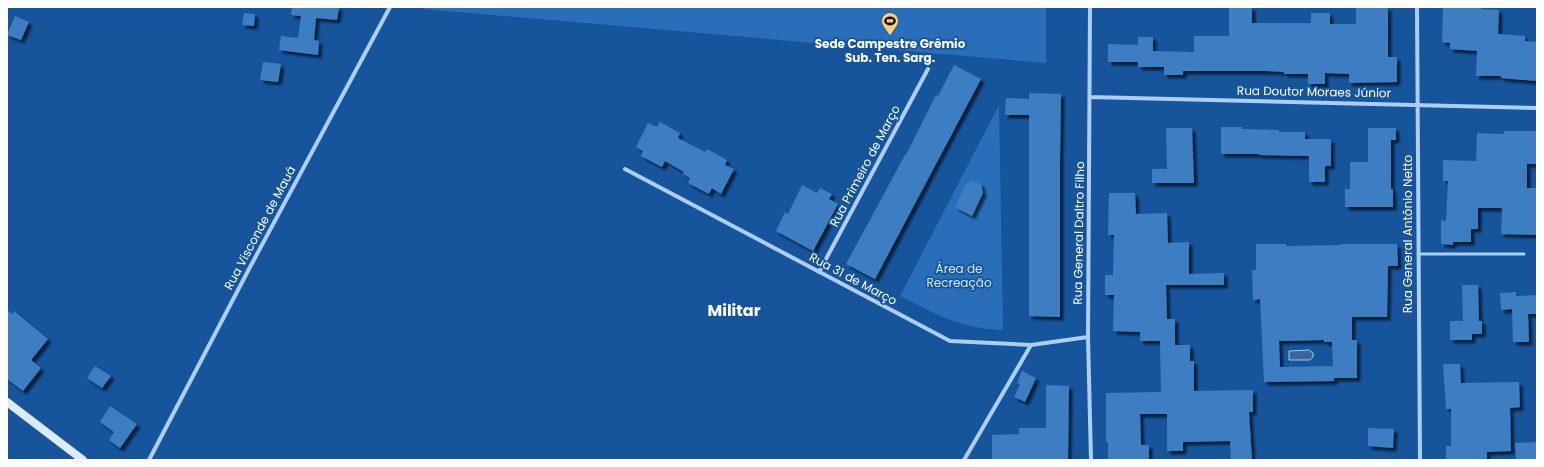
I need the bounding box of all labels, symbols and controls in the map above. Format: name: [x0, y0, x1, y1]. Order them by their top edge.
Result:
sports icon: Sede Campestre Grêmio Sub. Ten. Sarg.: [880, 11, 900, 36]
place label: Sede Campestre Grêmio Sub. Ten. Sarg.: [815, 35, 966, 66]
street label: Rua Doutor Moraes Júnior: [1237, 82, 1392, 101]
street label: Rua Primeiro de Março: [825, 102, 904, 230]
street label: Rua General Antônio Netto: [1399, 154, 1416, 313]
street label: Rua General Daltro Filho: [1069, 161, 1088, 305]
street label: Rua Visconde de Mauá: [220, 163, 299, 293]
street label: Rua 31 de Março: [806, 248, 900, 309]
park label: Área de Recreação: [926, 260, 992, 291]
district label: Militar: [707, 299, 761, 322]

